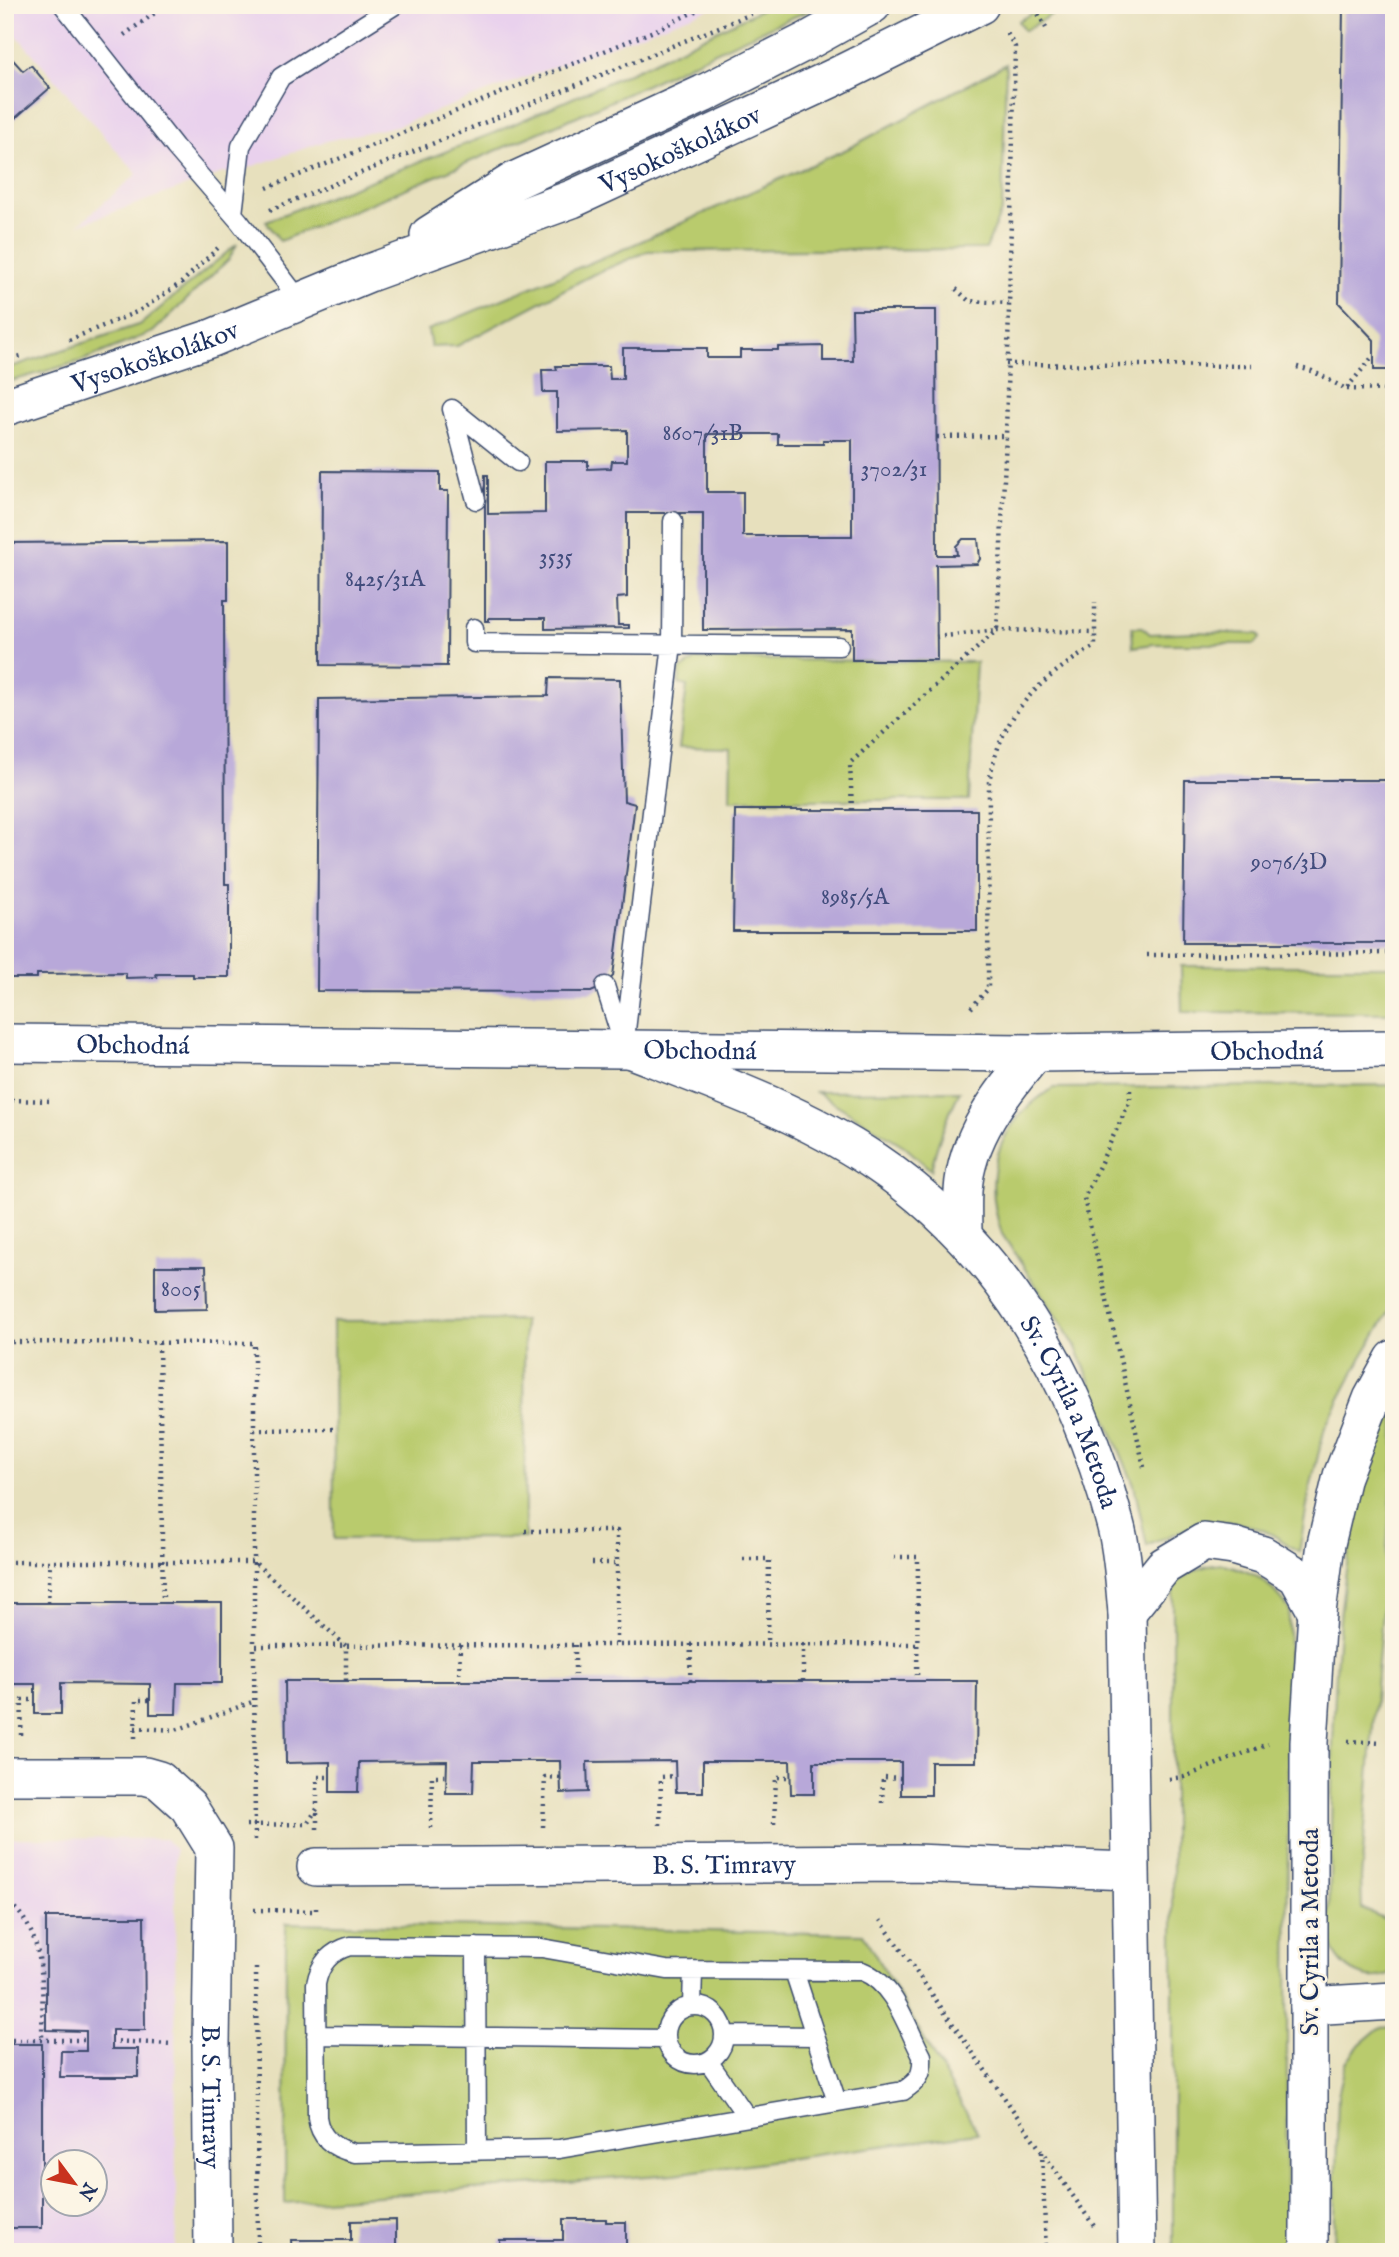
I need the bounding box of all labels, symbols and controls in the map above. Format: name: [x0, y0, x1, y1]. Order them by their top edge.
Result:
street label: Vysokoškolákov: [594, 99, 767, 202]
street label: Vysokoškolákov: [67, 314, 244, 402]
house number: 8607/31B: [663, 419, 744, 448]
house number: 3702/31: [861, 455, 927, 484]
house number: 3535: [539, 543, 573, 572]
house number: 8425/31A: [345, 565, 426, 594]
house number: 9076/3D: [1250, 848, 1327, 877]
house number: 8985/5A: [821, 883, 891, 912]
street label: Obchodná: [76, 1029, 191, 1063]
street label: Obchodná: [643, 1034, 758, 1068]
street label: Obchodná: [1210, 1035, 1325, 1069]
house number: 8005: [161, 1275, 201, 1304]
street label: Sv. Cyrila a Metoda: [1012, 1310, 1125, 1513]
street label: Sv. Cyrila a Metoda: [1294, 1827, 1327, 2036]
street label: B. S. Timravy: [652, 1849, 796, 1883]
street label: B. S. Timravy: [193, 2025, 227, 2169]
north arrow: [38, 2148, 108, 2218]
text: N: [72, 2177, 102, 2205]

